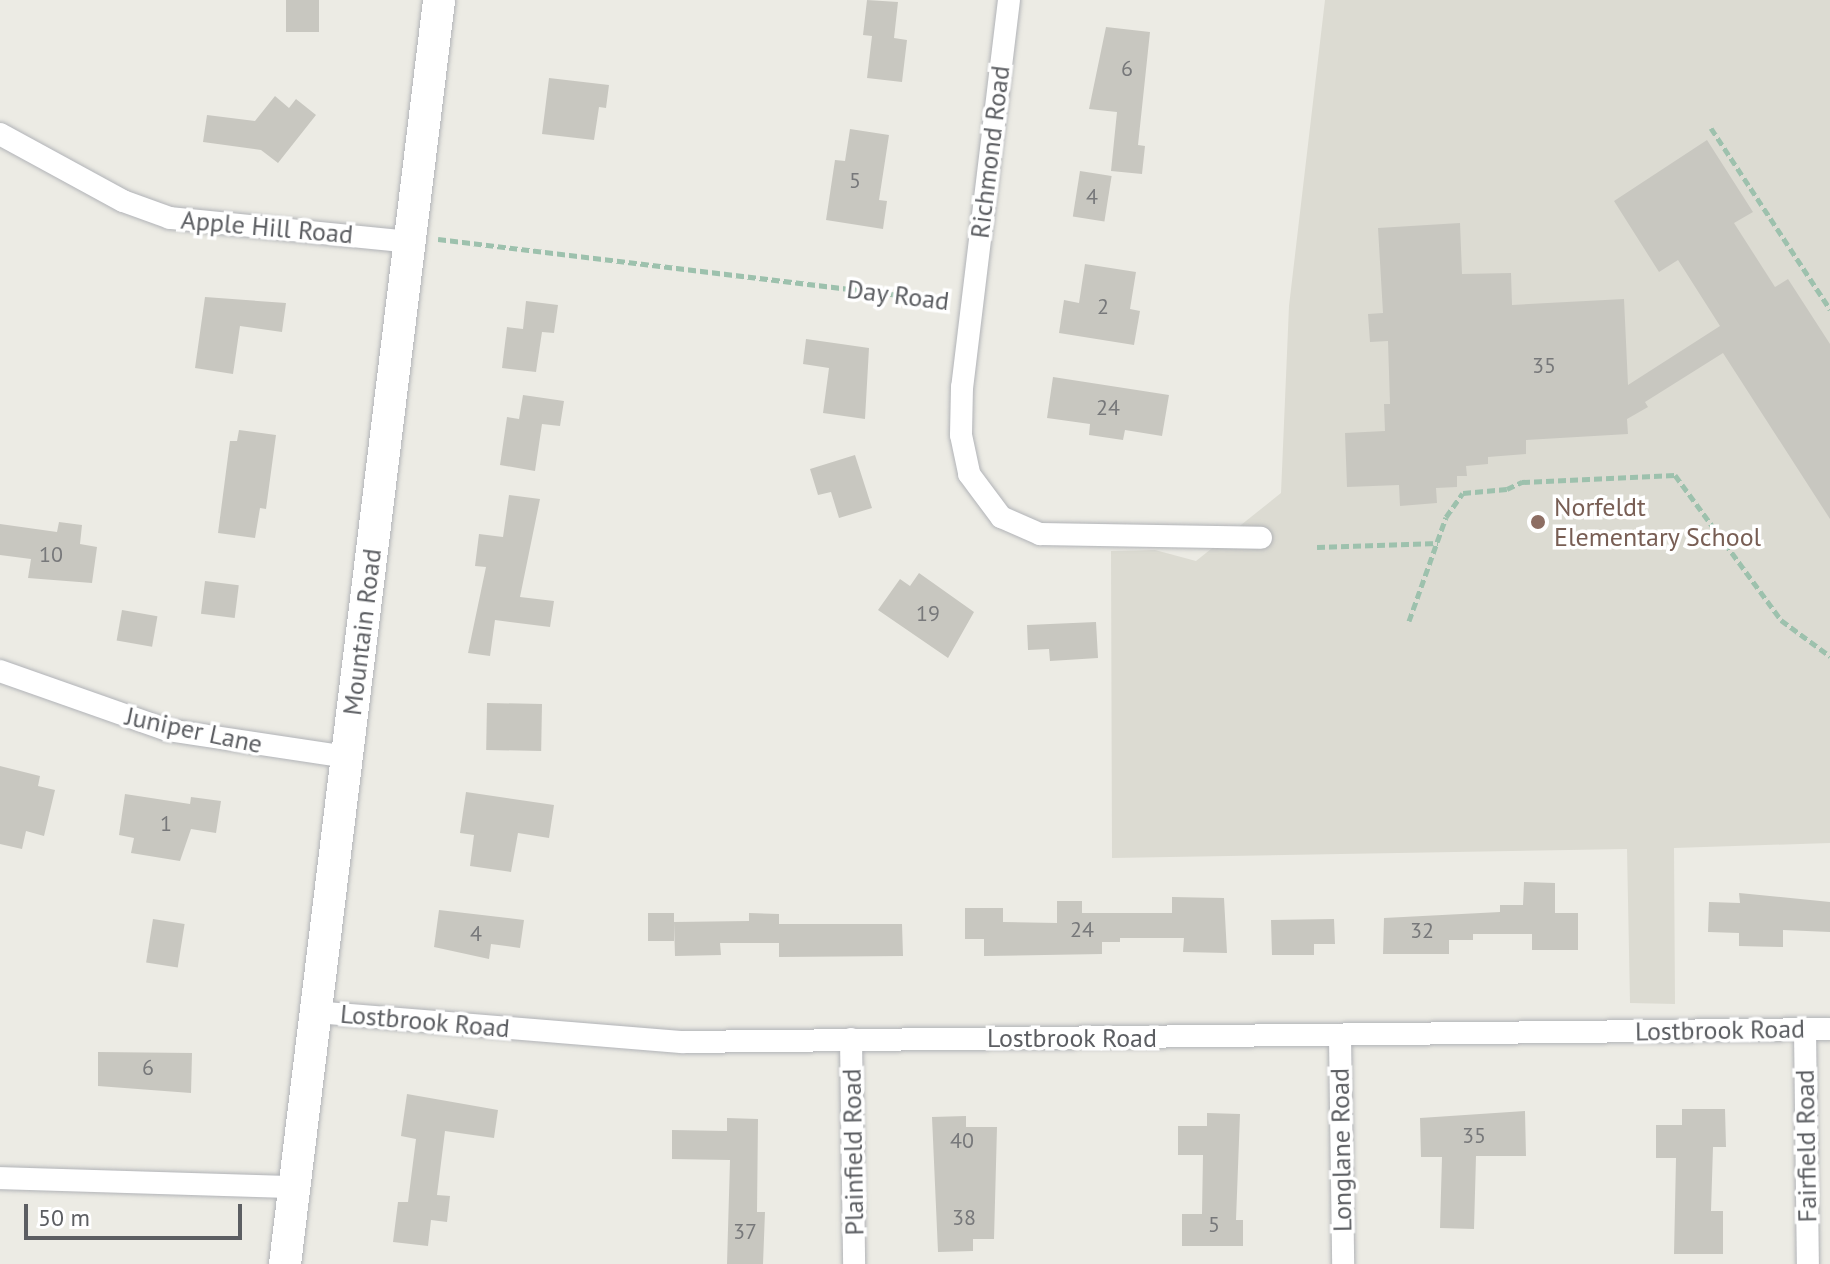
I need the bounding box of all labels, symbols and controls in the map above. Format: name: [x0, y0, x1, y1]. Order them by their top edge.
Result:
house number: 6: [1121, 56, 1133, 82]
street label: Richmond Road: [964, 64, 1016, 240]
house number: 5: [849, 168, 861, 194]
house number: 4: [1086, 184, 1098, 210]
street label: Apple Hill Road: [180, 204, 354, 250]
street label: Day Road: [844, 273, 952, 317]
house number: 2: [1097, 294, 1109, 320]
house number: 35: [1532, 353, 1556, 379]
house number: 24: [1096, 395, 1120, 421]
place label: Norfeldt Elementary School: [1554, 491, 1762, 552]
marker: Norfeldt Elementary School: [1529, 513, 1547, 531]
house number: 10: [39, 542, 63, 568]
street label: Mountain Road: [336, 547, 388, 717]
house number: 19: [916, 601, 940, 627]
street label: Juniper Lane: [123, 700, 265, 760]
house number: 1: [160, 811, 172, 837]
house number: 24: [1070, 917, 1094, 943]
house number: 32: [1410, 918, 1434, 944]
house number: 4: [470, 921, 482, 947]
street label: Lostbrook Road: [339, 998, 511, 1044]
street label: Lostbrook Road: [1634, 1013, 1806, 1047]
street label: Lostbrook Road: [987, 1022, 1157, 1054]
house number: 6: [142, 1055, 154, 1081]
street label: Plainfield Road: [836, 1068, 870, 1236]
street label: Longlane Road: [1324, 1068, 1358, 1232]
street label: Fairfield Road: [1789, 1069, 1823, 1223]
house number: 35: [1462, 1123, 1486, 1149]
house number: 40: [950, 1128, 974, 1154]
scale bar: [28, 1188, 246, 1238]
text: 50 m: [38, 1202, 90, 1233]
house number: 38: [952, 1205, 976, 1231]
house number: 5: [1208, 1212, 1220, 1238]
house number: 37: [733, 1219, 757, 1245]

